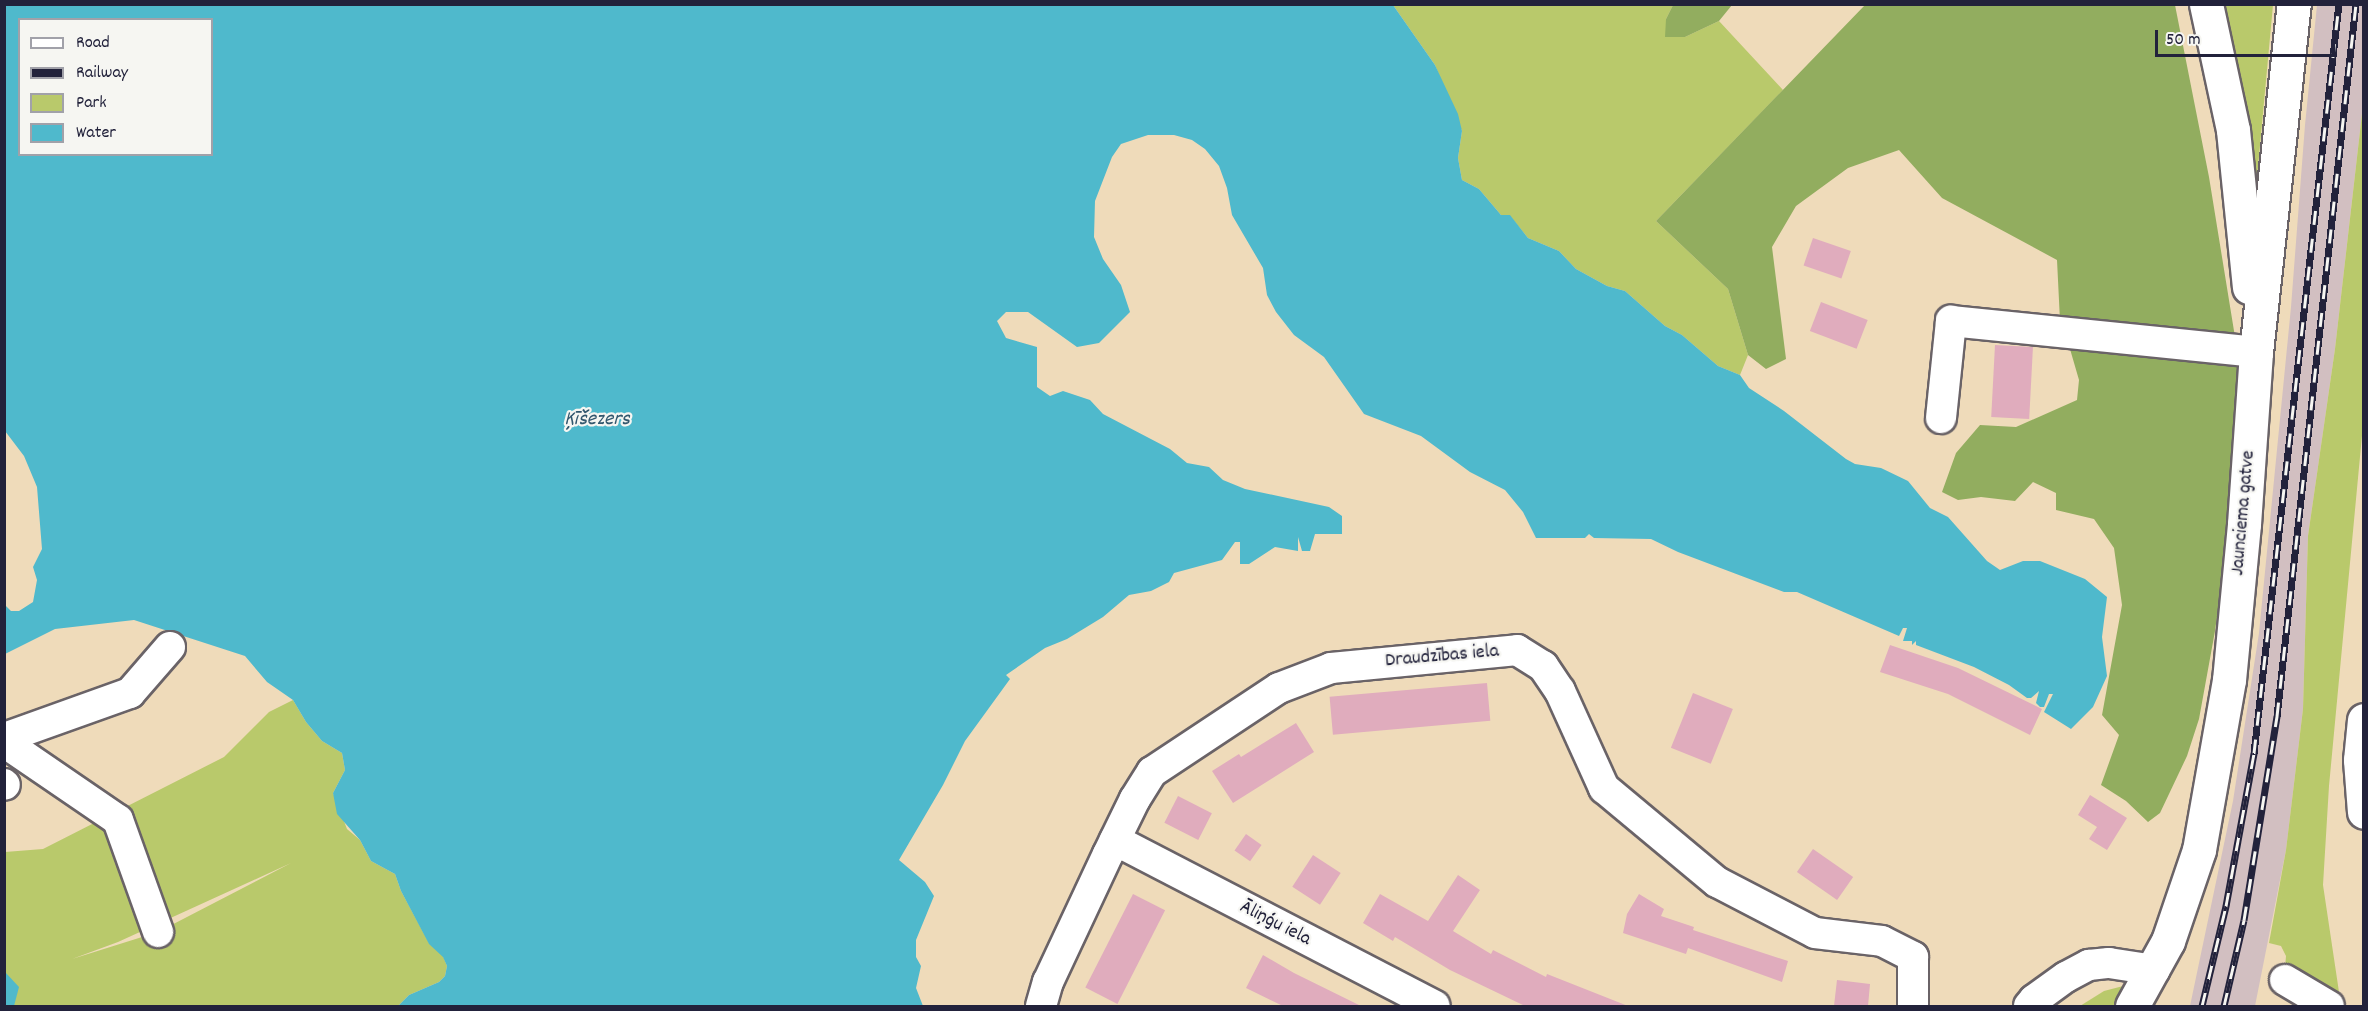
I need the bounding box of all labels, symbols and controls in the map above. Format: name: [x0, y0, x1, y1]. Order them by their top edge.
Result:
legend: [18, 18, 213, 156]
scale bar: [2158, 18, 2338, 56]
text: 50 m: [2166, 28, 2201, 53]
text: Road: [76, 31, 110, 56]
text: Railway: [76, 61, 128, 86]
text: Park: [76, 91, 107, 116]
text: Water: [76, 121, 116, 146]
water label: Ķīšezers: [564, 407, 630, 433]
street label: Jaunciema gatve: [2227, 450, 2261, 576]
street label: Draudzības iela: [1384, 640, 1500, 674]
street label: Āliņģu iela: [1235, 896, 1315, 952]

